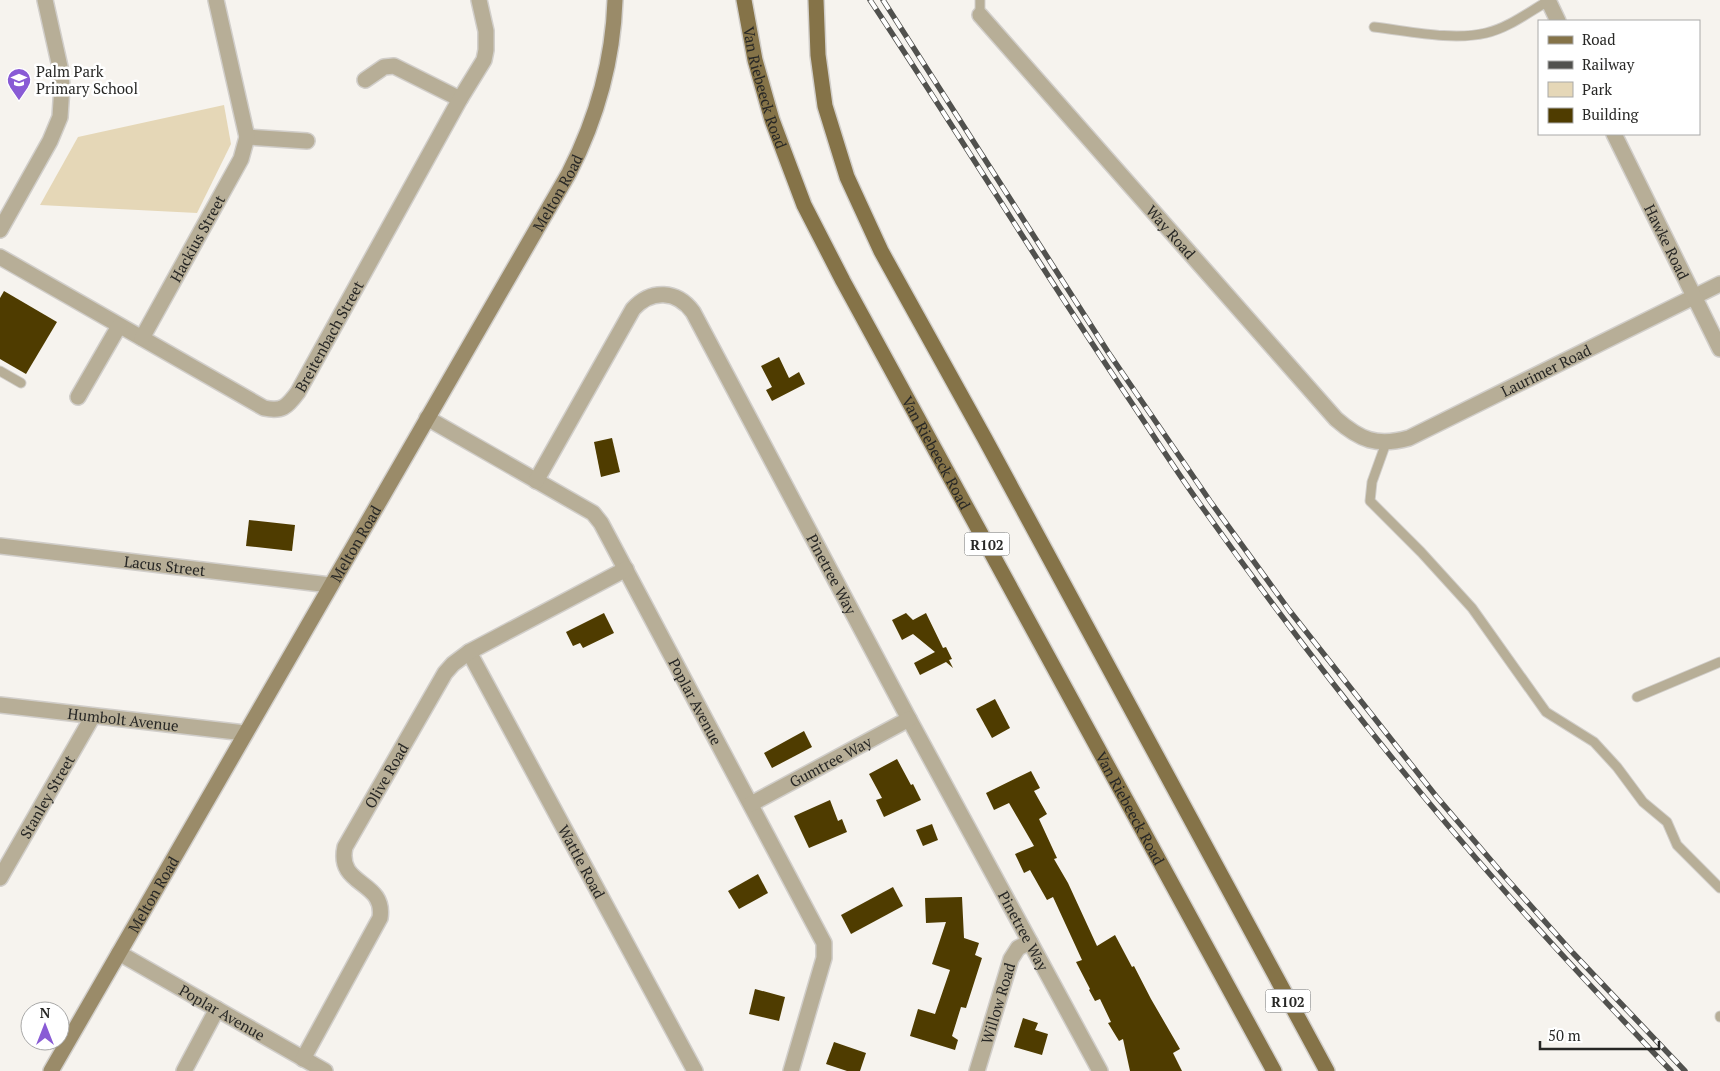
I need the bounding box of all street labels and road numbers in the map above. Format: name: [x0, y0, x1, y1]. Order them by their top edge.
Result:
street label: Van Riebeeck Road: [739, 25, 792, 151]
street label: Melton Road: [528, 151, 587, 234]
street label: Hackius Street: [165, 191, 230, 285]
street label: Way Road: [1142, 201, 1200, 263]
street label: Hawke Road: [1640, 201, 1694, 283]
street label: Breitenbach Street: [290, 277, 368, 395]
street label: Laurimer Road: [1498, 339, 1594, 401]
street label: Van Riebeeck Road: [898, 392, 976, 513]
street label: Melton Road: [325, 502, 385, 585]
street label: Pinetree Way: [802, 530, 862, 618]
road number: R102: [964, 532, 1010, 556]
street label: Lacus Street: [123, 551, 207, 580]
street label: Poplar Avenue: [664, 654, 727, 748]
street label: Humbolt Avenue: [67, 703, 180, 735]
street label: Gumtree Way: [786, 731, 875, 792]
street label: Olive Road: [359, 739, 413, 812]
street label: Van Riebeeck Road: [1092, 748, 1169, 868]
street label: Stanley Street: [15, 751, 79, 842]
street label: Wattle Road: [554, 821, 610, 902]
street label: Melton Road: [123, 852, 183, 936]
street label: Pinetree Way: [994, 887, 1054, 974]
street label: Willow Road: [976, 960, 1019, 1046]
street label: Poplar Avenue: [176, 980, 269, 1045]
road number: R102: [1266, 989, 1310, 1012]

